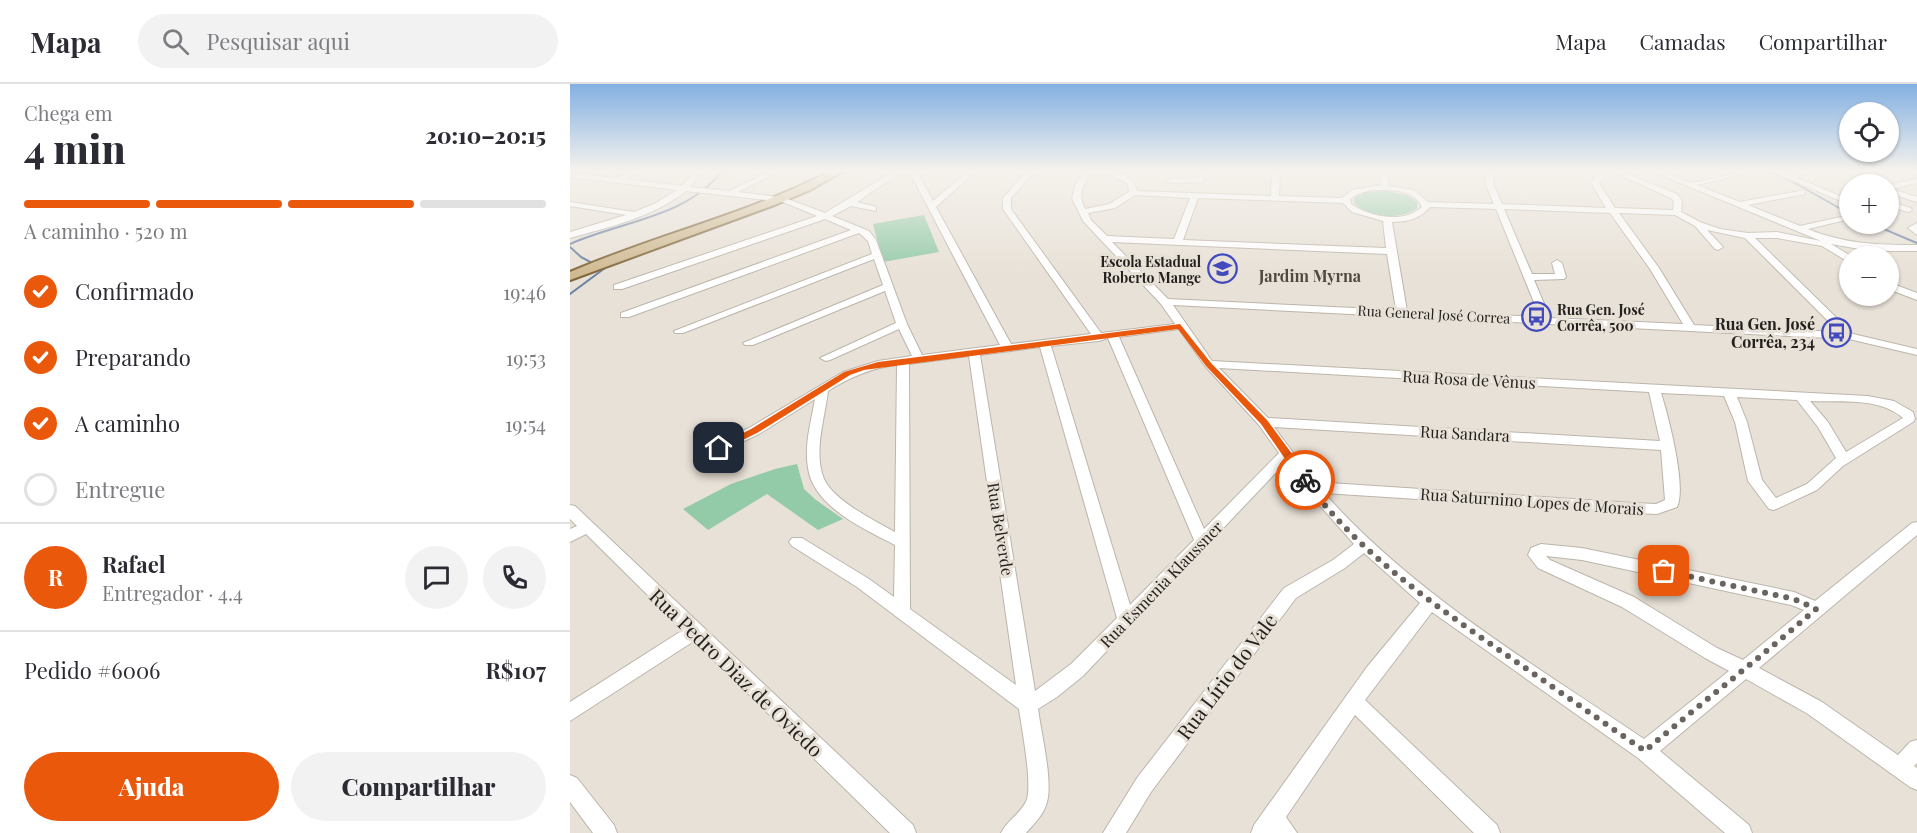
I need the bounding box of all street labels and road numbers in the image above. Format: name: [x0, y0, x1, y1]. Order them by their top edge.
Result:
street label: Rua General José Correa: [1357, 301, 1511, 327]
street label: Rua Rosa de Vênus: [1402, 365, 1536, 393]
street label: Rua Sandara: [1420, 420, 1510, 446]
street label: Rua Belverde: [983, 481, 1019, 577]
street label: Rua Saturnino Lopes de Morais: [1419, 483, 1645, 519]
street label: Rua Esmenia Klaussner: [1095, 516, 1227, 652]
street label: Rua Pedro Diaz de Oviedo: [644, 582, 830, 762]
street label: Rua Lírio do Vale: [1170, 607, 1282, 745]

